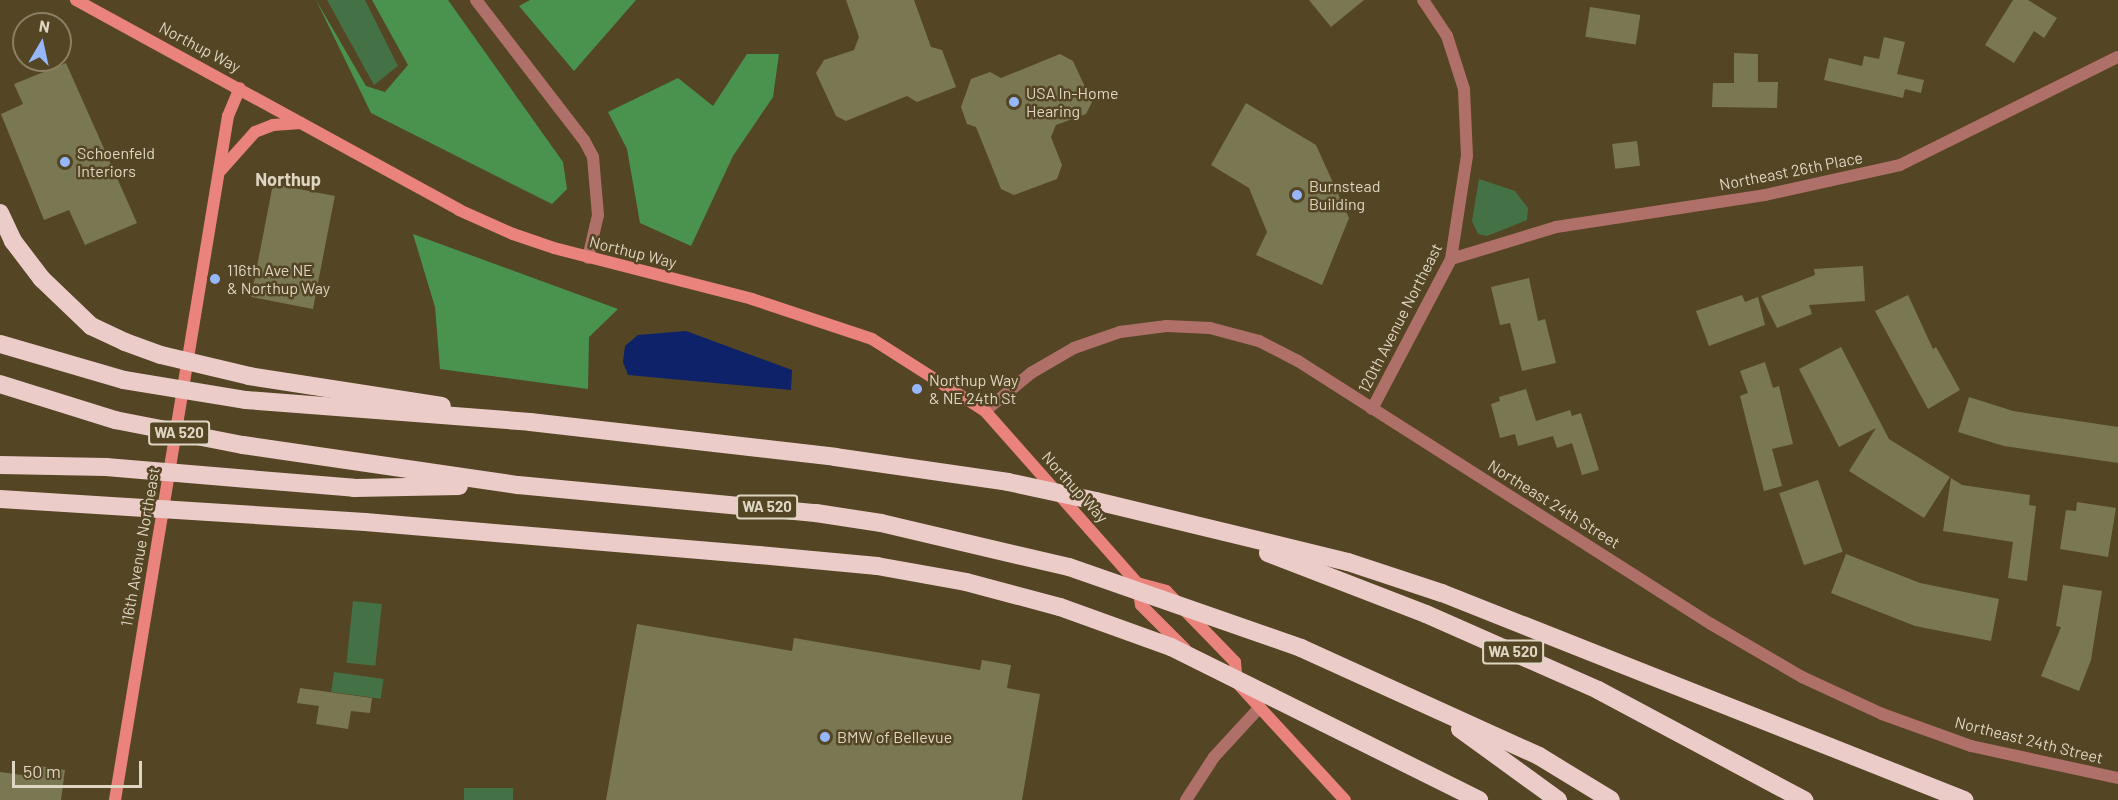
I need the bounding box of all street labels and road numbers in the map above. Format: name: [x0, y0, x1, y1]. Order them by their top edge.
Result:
street label: Northup Way: [156, 18, 244, 76]
street label: Northeast 26th Place: [1718, 148, 1864, 194]
street label: Northup Way: [587, 232, 679, 272]
street label: 120th Avenue Northeast: [1354, 240, 1446, 396]
road number: WA 520: [148, 421, 210, 445]
street label: Northup Way: [1038, 447, 1112, 527]
street label: Northeast 24th Street: [1484, 456, 1624, 552]
street label: 116th Avenue Northeast: [117, 466, 163, 628]
road number: WA 520: [736, 495, 798, 519]
road number: WA 520: [1482, 640, 1544, 664]
street label: Northeast 24th Street: [1953, 712, 2105, 768]

